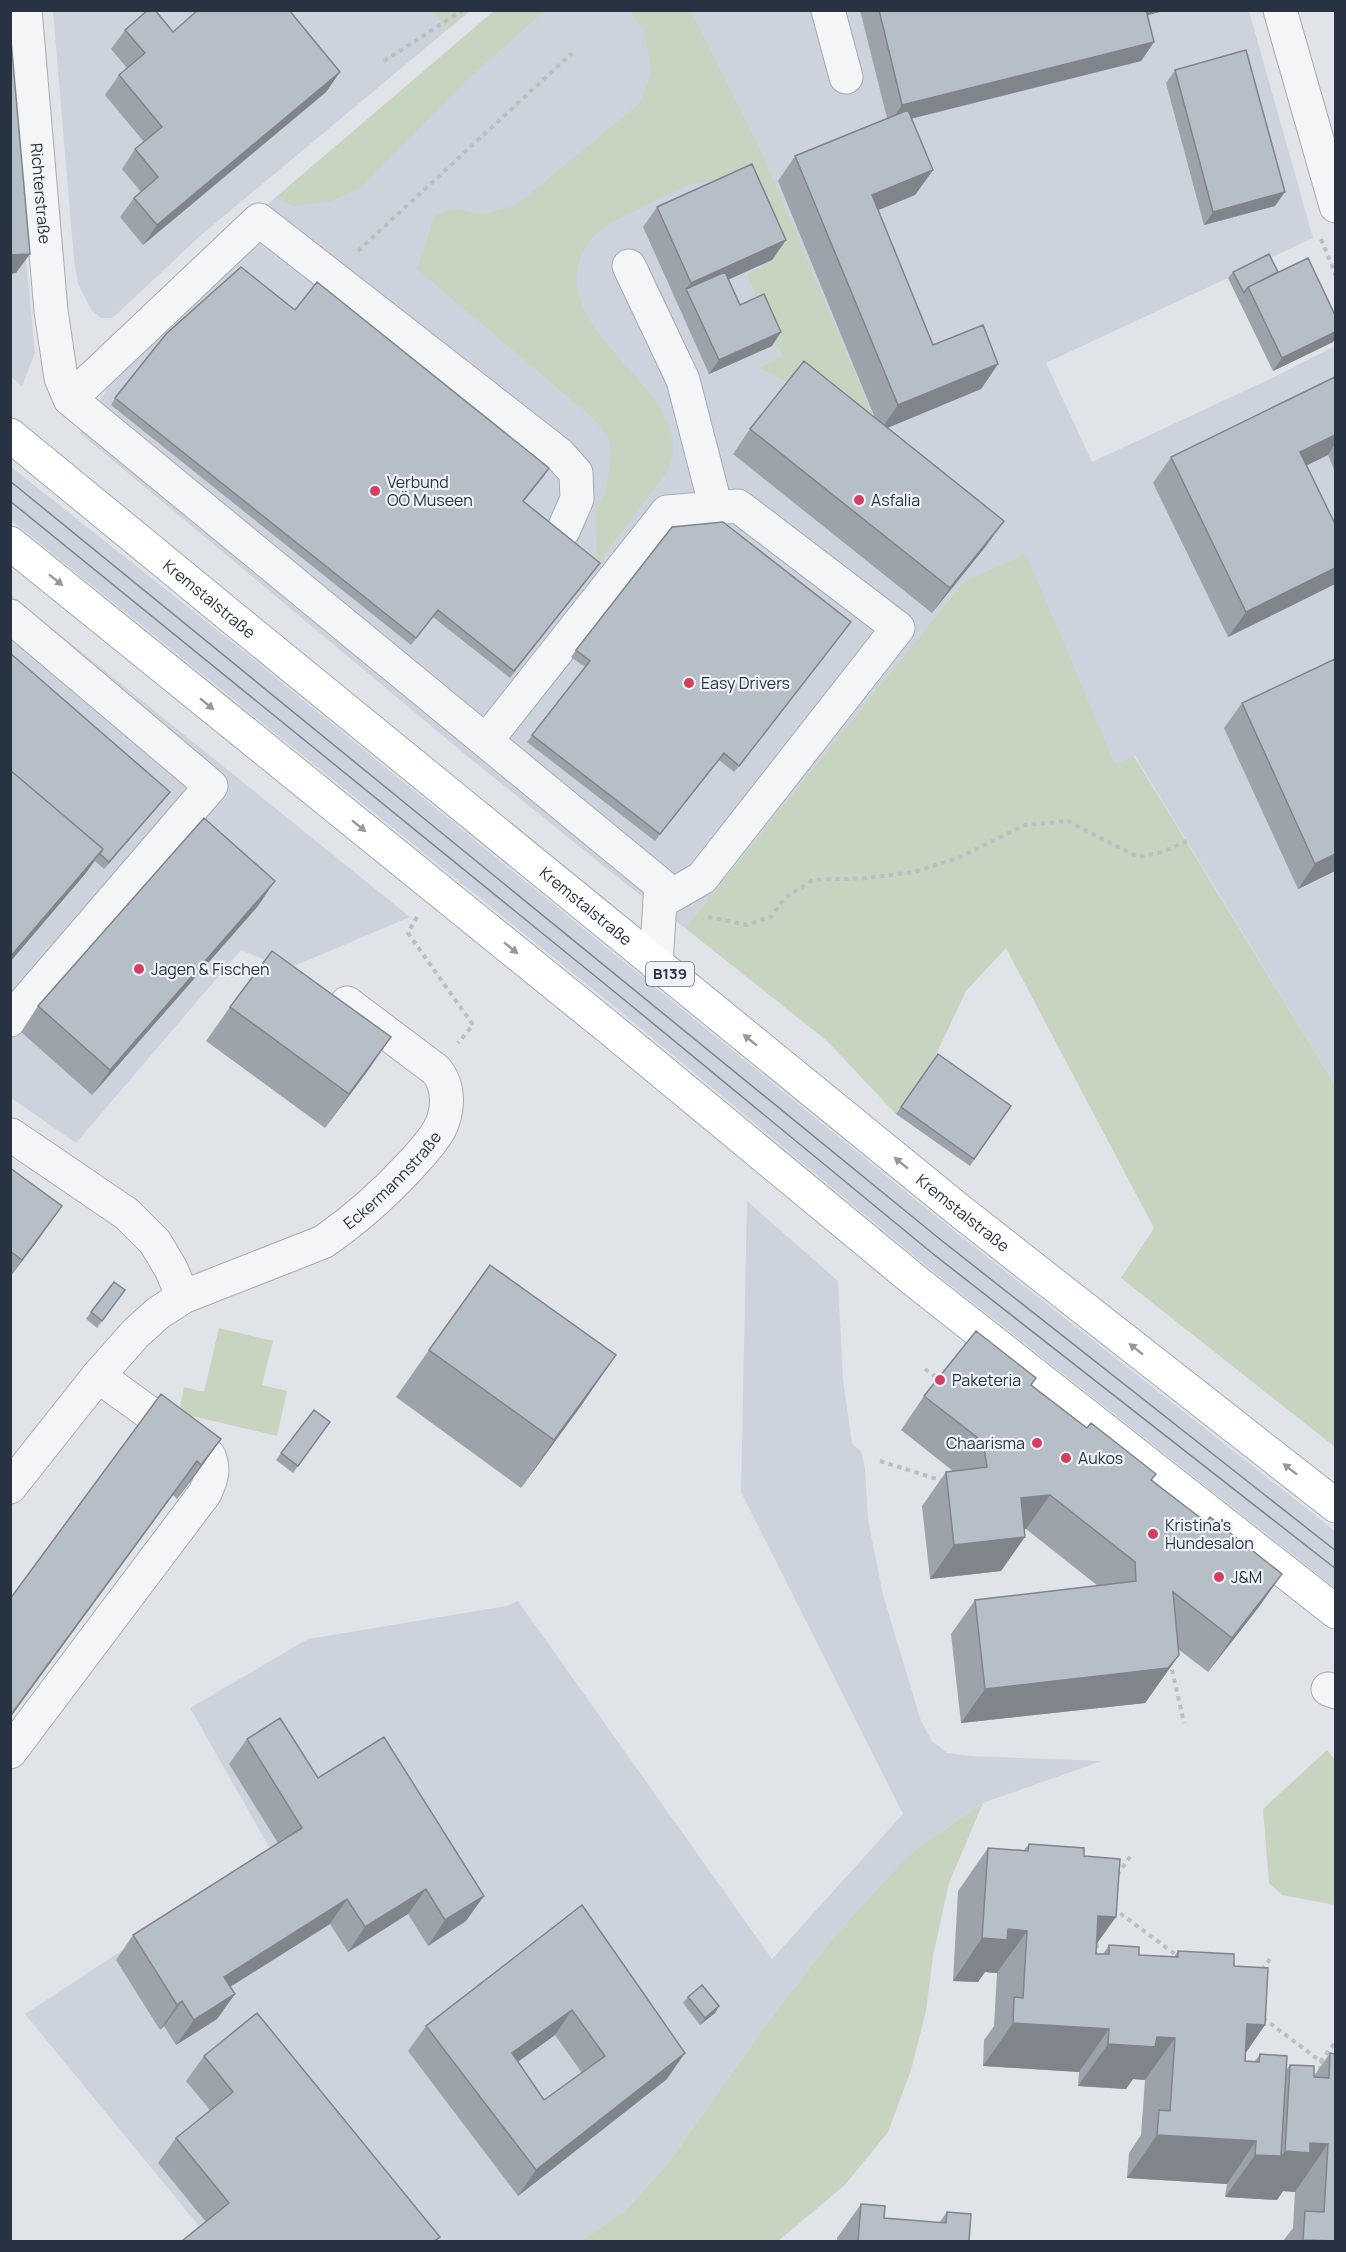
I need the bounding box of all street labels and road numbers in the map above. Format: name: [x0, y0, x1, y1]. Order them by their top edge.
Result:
street label: Richterstraße: [26, 142, 56, 245]
street label: Kremstalstraße: [159, 554, 260, 643]
street label: Kremstalstraße: [535, 862, 637, 950]
road number: B139: [646, 962, 694, 986]
street label: Eckermannstraße: [339, 1127, 446, 1234]
street label: Kremstalstraße: [912, 1169, 1014, 1257]

